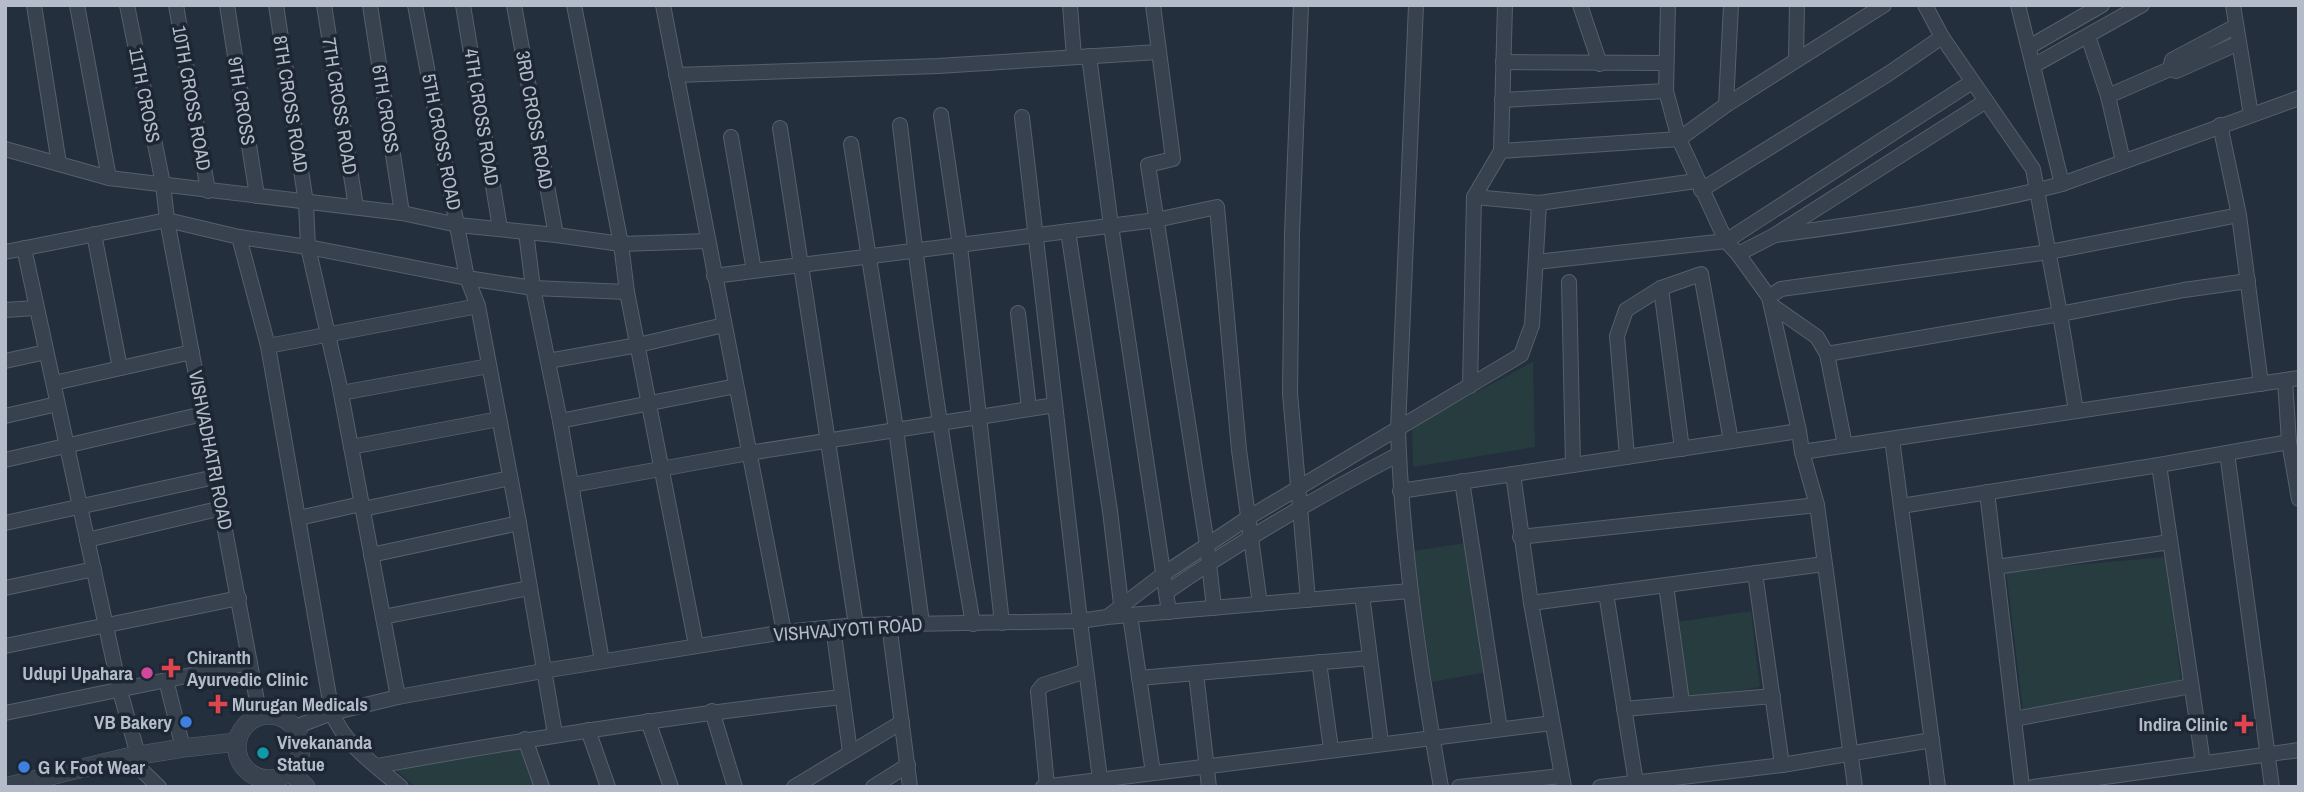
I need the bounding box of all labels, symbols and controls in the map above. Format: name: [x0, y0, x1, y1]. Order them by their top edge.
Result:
street label: 10TH CROSS ROAD: [166, 23, 218, 173]
street label: 8TH CROSS ROAD: [267, 34, 315, 174]
street label: 7TH CROSS ROAD: [316, 36, 364, 176]
street label: 11TH CROSS: [123, 45, 167, 145]
street label: 4TH CROSS ROAD: [458, 47, 506, 187]
street label: 3RD CROSS ROAD: [510, 49, 560, 191]
street label: 9TH CROSS: [222, 55, 262, 147]
street label: 6TH CROSS: [366, 63, 406, 155]
street label: 5TH CROSS ROAD: [416, 72, 468, 212]
street label: VISHVADHATRI ROAD: [183, 368, 239, 532]
street label: VISHVAJYOTI ROAD: [773, 611, 923, 647]
place label: Chiranth Ayurvedic Clinic: [187, 644, 309, 692]
marker: Chiranth Ayurvedic Clinic: [161, 658, 181, 678]
place label: Udupi Upahara: [22, 660, 133, 686]
marker: Udupi Upahara: [139, 665, 155, 681]
place label: Murugan Medicals: [232, 691, 368, 717]
marker: Murugan Medicals: [210, 696, 226, 712]
place label: VB Bakery: [94, 709, 172, 735]
place label: Indira Clinic: [2139, 711, 2228, 737]
marker: VB Bakery: [178, 714, 194, 730]
marker: Indira Clinic: [2234, 714, 2254, 734]
place label: Vivekananda Statue: [277, 729, 372, 777]
marker: Vivekananda Statue: [255, 745, 271, 761]
place label: G K Foot Wear: [38, 754, 145, 780]
marker: G K Foot Wear: [16, 759, 32, 775]

